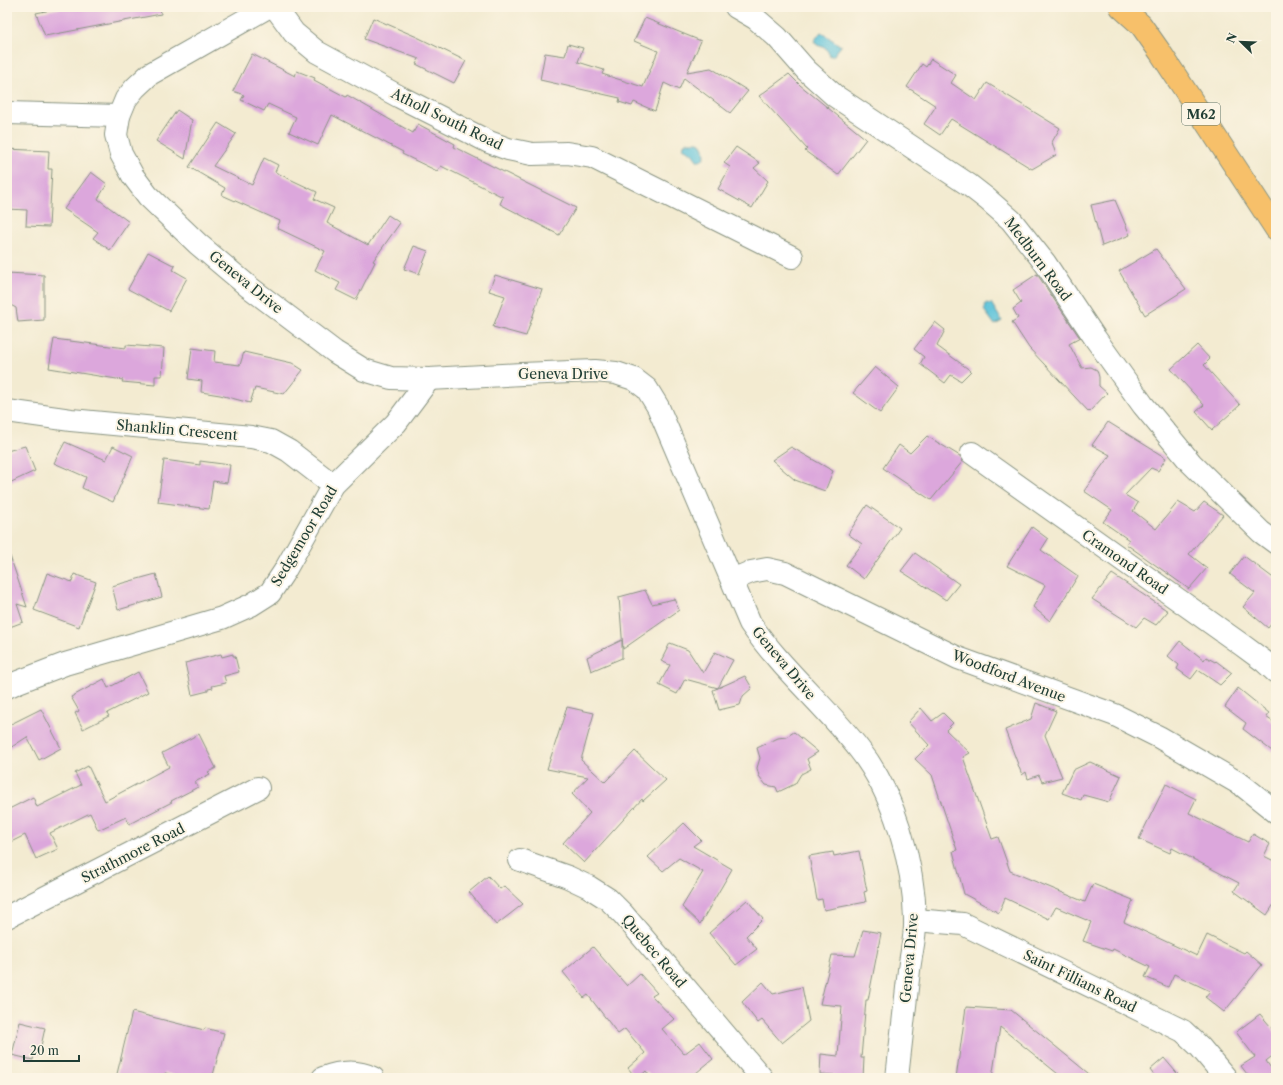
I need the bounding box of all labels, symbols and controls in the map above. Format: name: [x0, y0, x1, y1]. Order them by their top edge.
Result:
north arrow: [1221, 22, 1261, 62]
text: N: [1223, 31, 1240, 45]
street label: Atholl South Road: [387, 84, 506, 154]
road number: M62: [1182, 103, 1220, 125]
street label: Medburn Road: [1001, 214, 1076, 305]
street label: Geneva Drive: [205, 247, 287, 317]
street label: Geneva Drive: [518, 365, 608, 383]
street label: Shanklin Crescent: [116, 416, 238, 444]
street label: Sedgemoor Road: [267, 482, 341, 590]
street label: Cramond Road: [1078, 526, 1172, 599]
street label: Geneva Drive: [748, 623, 820, 703]
street label: Woodford Avenue: [949, 646, 1069, 706]
street label: Strathmore Road: [78, 819, 188, 887]
street label: Quebec Road: [618, 911, 690, 992]
street label: Geneva Drive: [896, 912, 922, 1004]
street label: Saint Fillians Road: [1020, 946, 1140, 1016]
scale bar: [24, 1037, 79, 1063]
text: 20 m: [30, 1043, 59, 1058]

